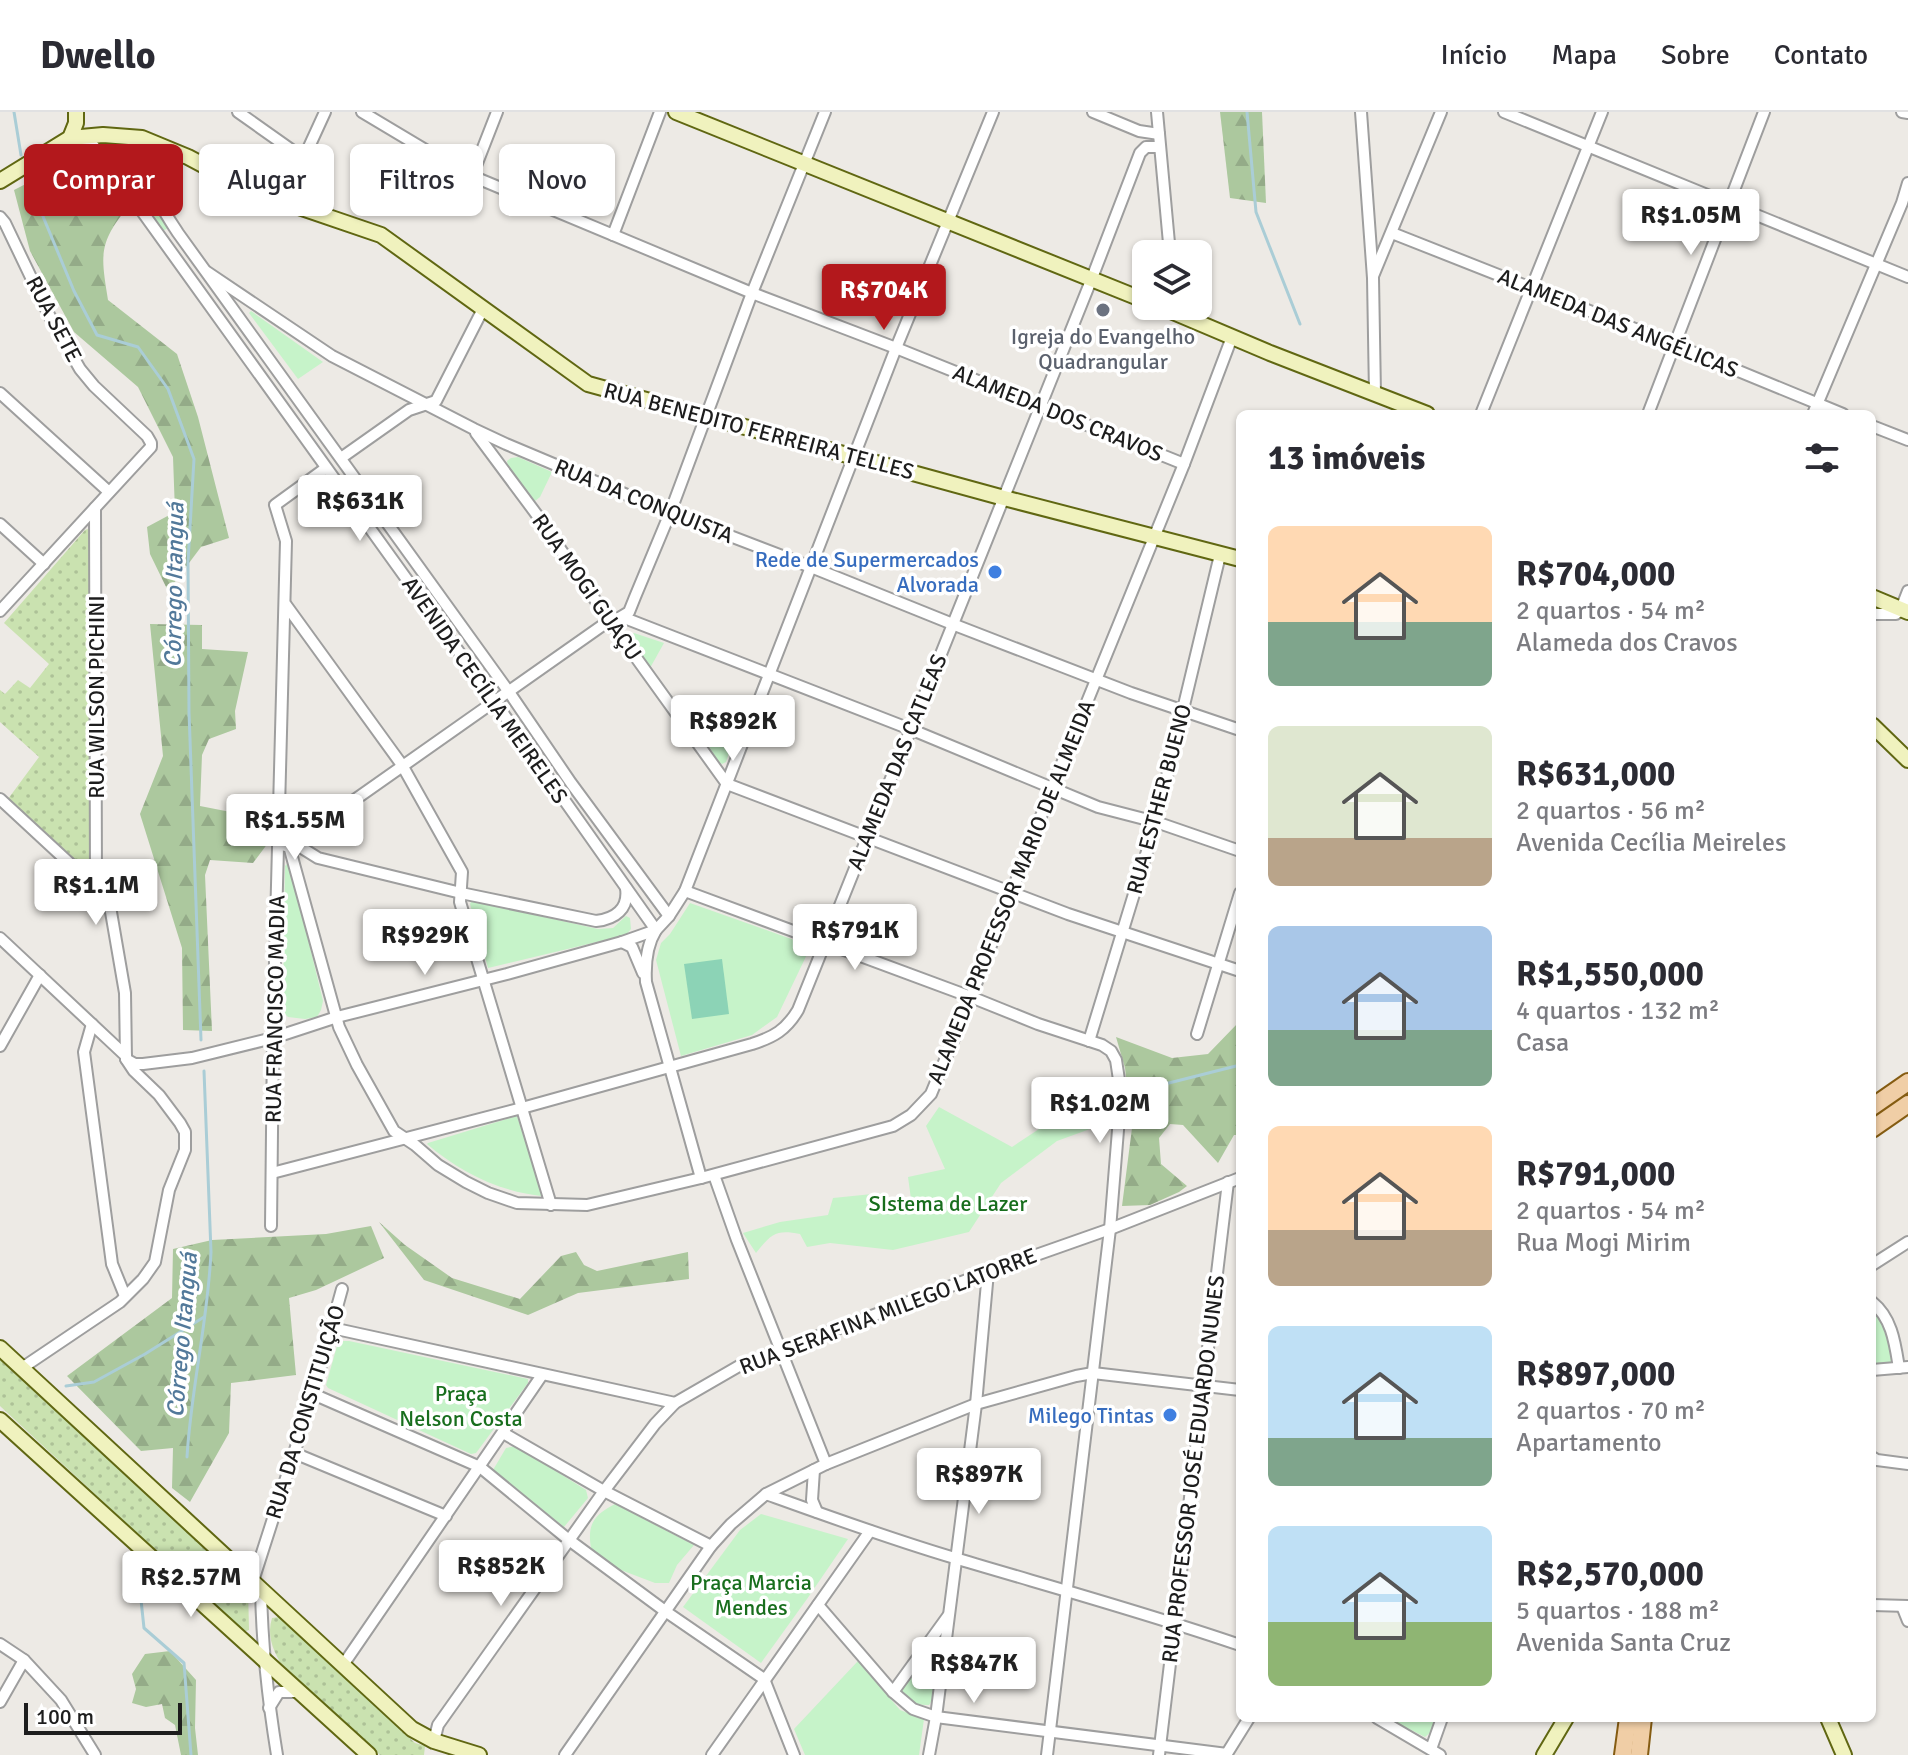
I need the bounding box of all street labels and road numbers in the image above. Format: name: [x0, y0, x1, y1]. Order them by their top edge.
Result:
street label: ALAMEDA DAS ANGÉLICAS: [1494, 262, 1742, 384]
street label: RUA SETE: [20, 271, 88, 367]
street label: ALAMEDA DOS CRAVOS: [949, 358, 1167, 468]
street label: RUA BENEDITO FERREIRA TELLES: [601, 377, 917, 485]
street label: RUA DA CONQUISTA: [551, 453, 738, 549]
street label: RUA MOGI GUAÇU: [526, 508, 648, 666]
street label: AVENIDA CECÍLIA MEIRELES: [396, 571, 574, 809]
street label: RUA WILSON PICHINI: [83, 595, 110, 799]
street label: ALAMEDA DAS CATLEAS: [841, 650, 953, 874]
street label: ALAMEDA PROFESSOR MARIO DE ALMEIDA: [921, 696, 1101, 1088]
street label: RUA ESTHER BUENO: [1121, 701, 1197, 897]
street label: RUA FRANCISCO MADIA: [260, 894, 290, 1123]
street label: RUA SERAFINA MILEGO LATORRE: [736, 1242, 1040, 1380]
street label: RUA PROFESSOR JOSÉ EDUARDO NUNES: [1156, 1274, 1230, 1664]
street label: RUA DA CONSTITUIÇÃO: [260, 1302, 350, 1522]

